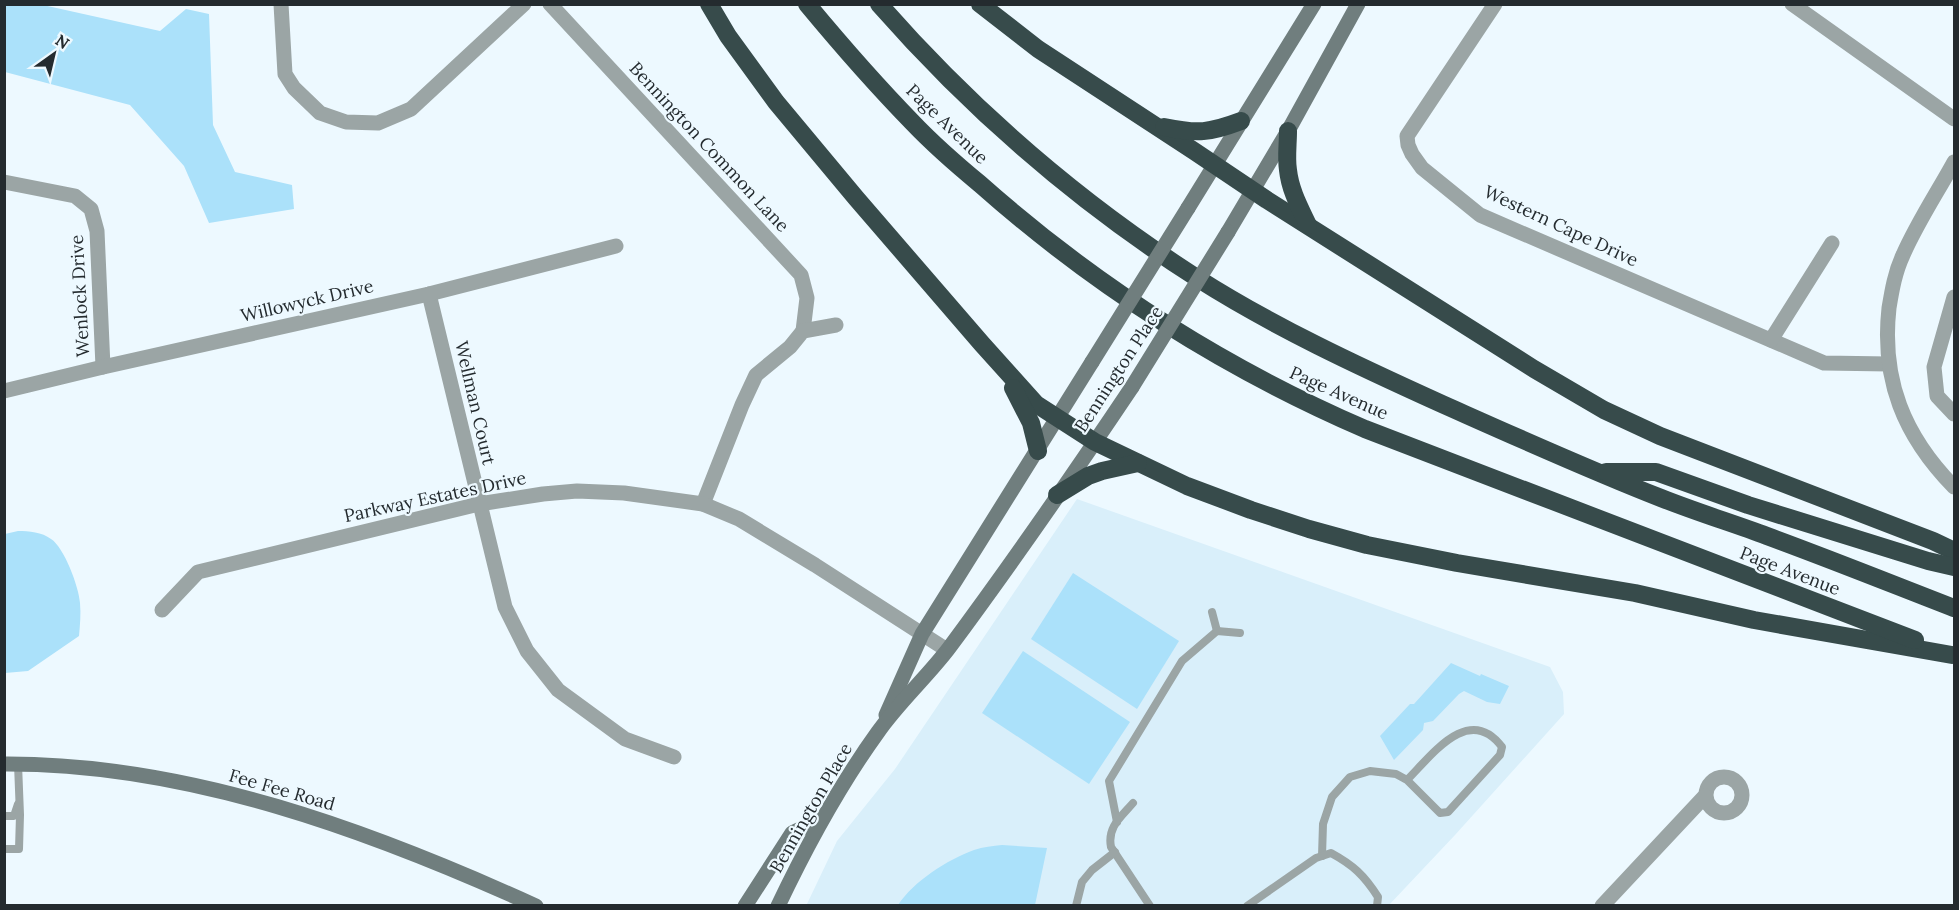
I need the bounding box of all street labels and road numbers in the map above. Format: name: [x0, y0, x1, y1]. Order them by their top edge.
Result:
street label: Bennington Common Lane: [625, 57, 794, 237]
street label: Page Avenue: [901, 79, 993, 169]
street label: Western Cape Drive: [1480, 180, 1642, 271]
street label: Wenlock Drive: [65, 234, 94, 358]
street label: Willowyck Drive: [238, 274, 376, 327]
street label: Bennington Place: [1069, 301, 1168, 436]
street label: Wellman Court: [450, 339, 501, 467]
street label: Page Avenue: [1286, 361, 1392, 425]
street label: Parkway Estates Drive: [342, 466, 528, 527]
street label: Page Avenue: [1737, 541, 1844, 600]
street label: Bennington Place: [764, 739, 857, 877]
street label: Fee Fee Road: [226, 763, 338, 816]

